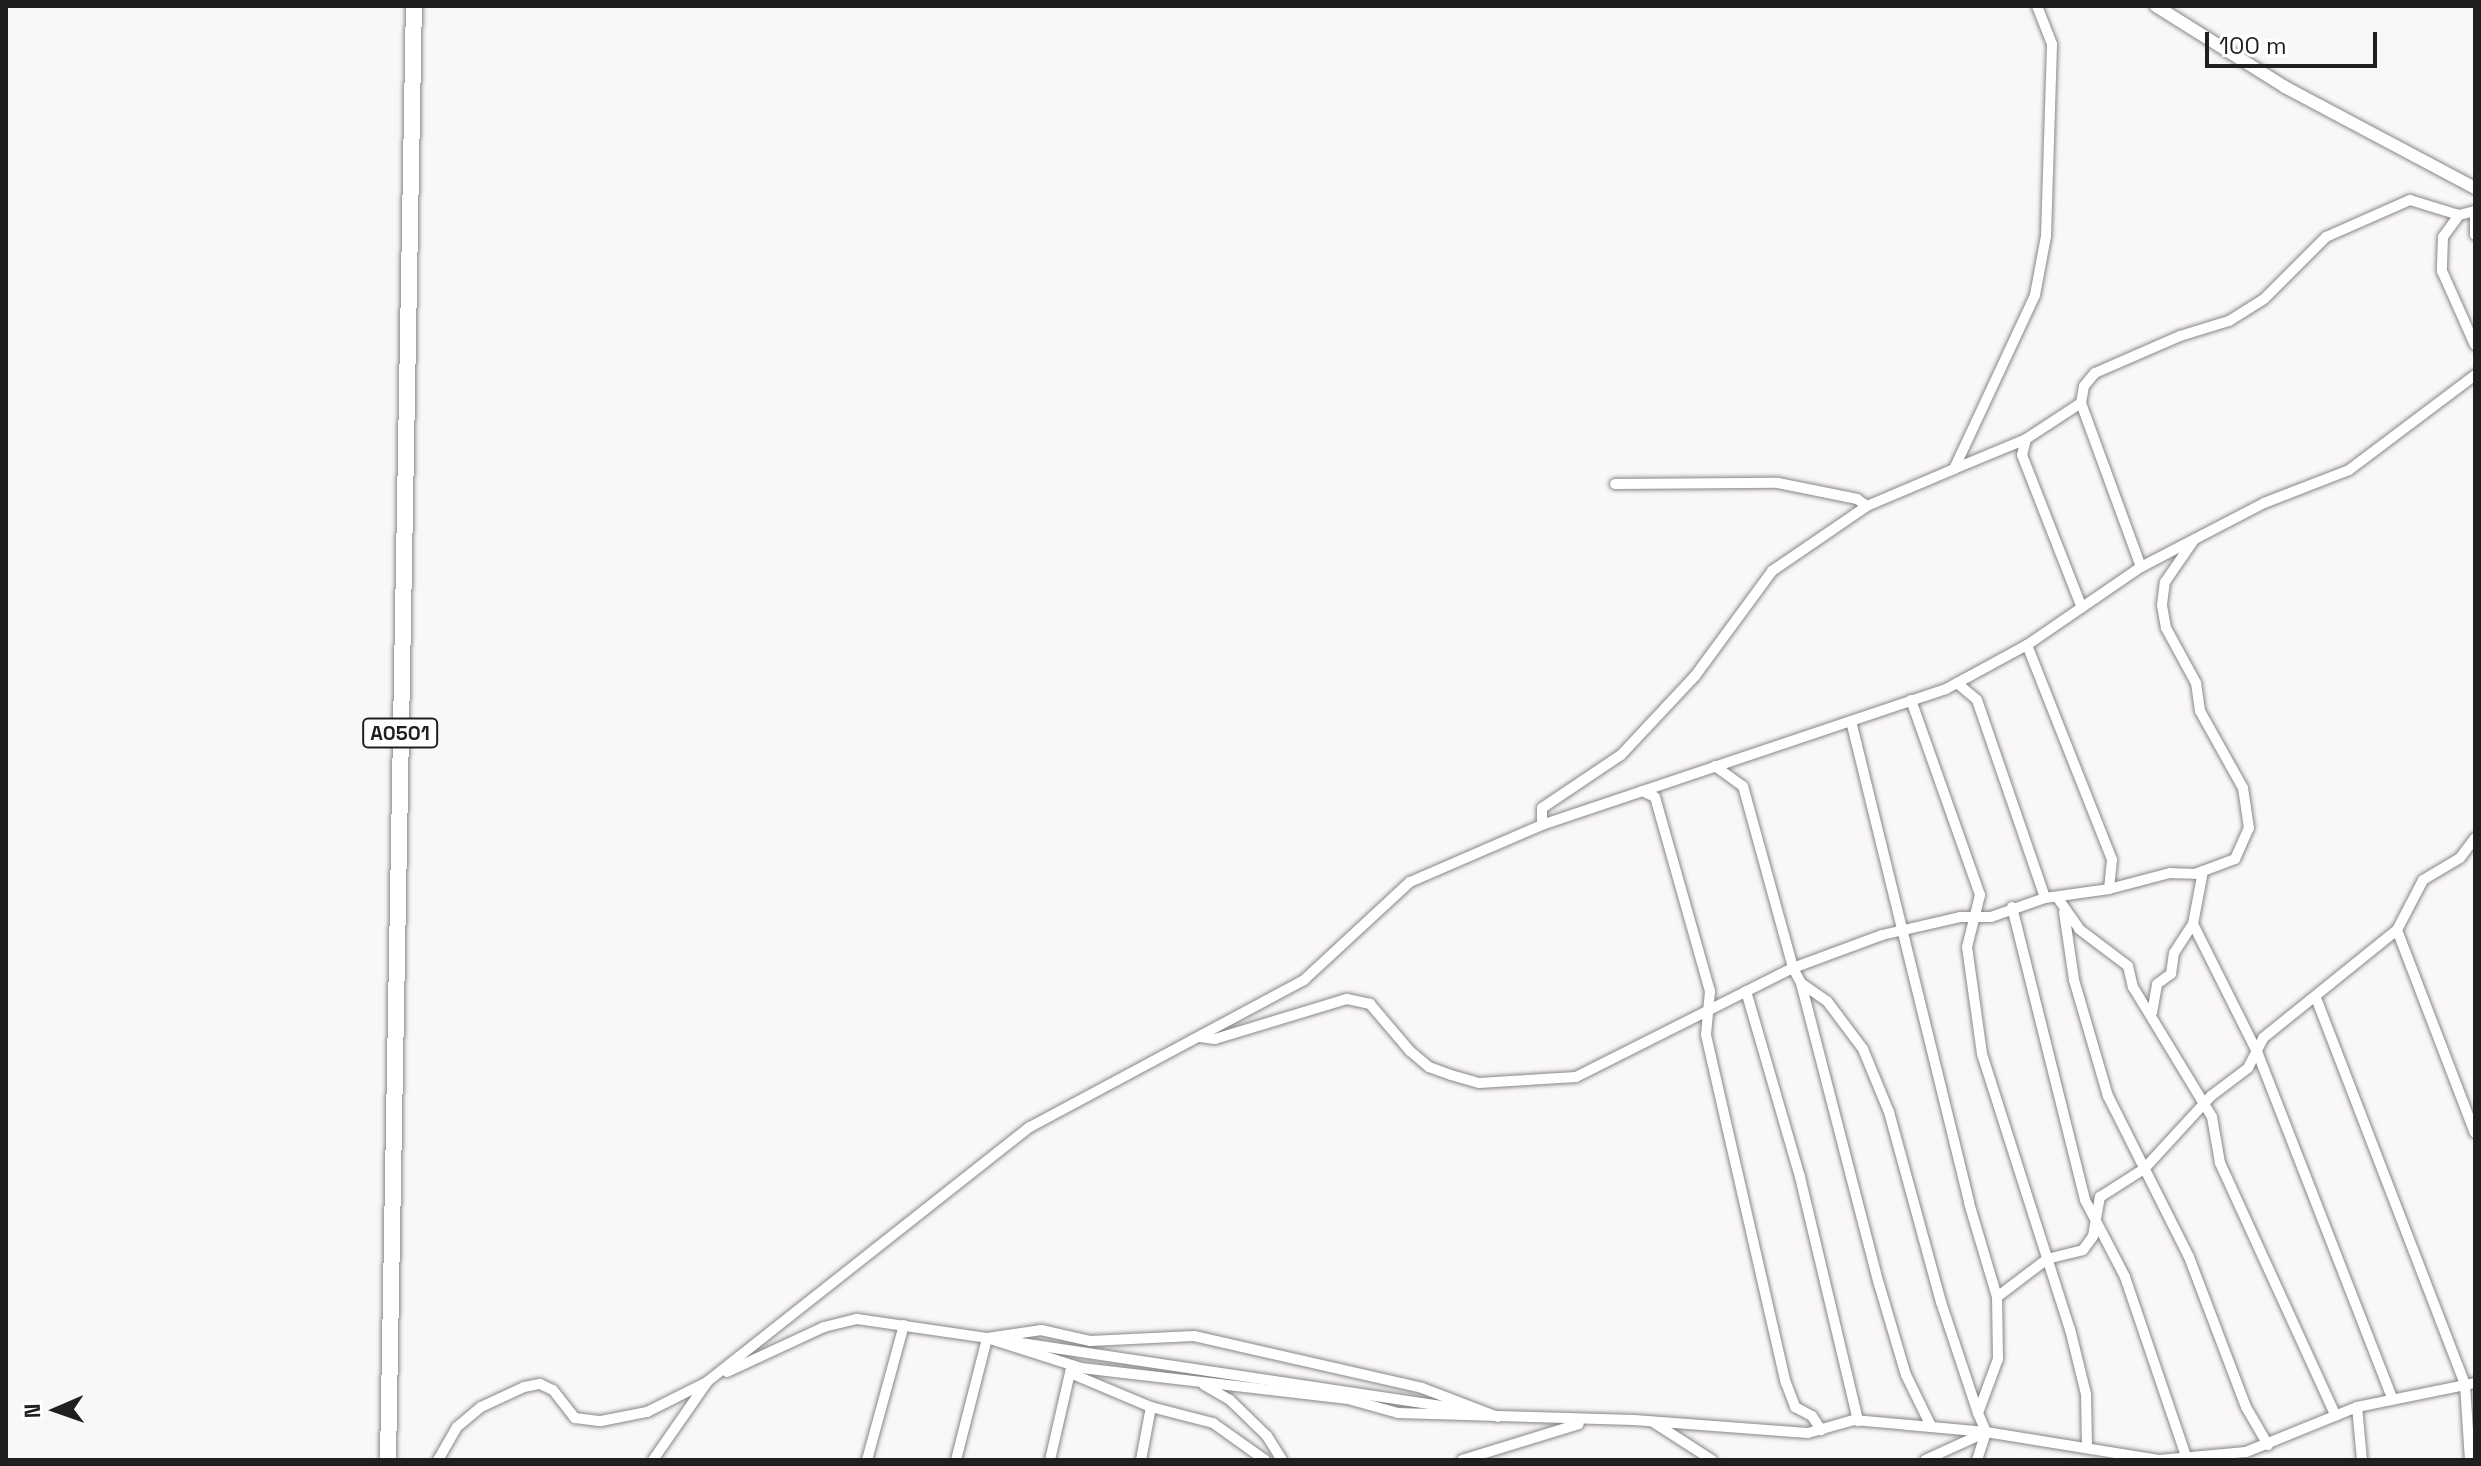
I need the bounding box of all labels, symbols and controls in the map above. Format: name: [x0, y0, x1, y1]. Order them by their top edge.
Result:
scale bar: [2209, 16, 2381, 66]
text: 100 m: [2219, 30, 2287, 61]
road number: A0501: [362, 717, 438, 749]
north arrow: [16, 1370, 96, 1450]
text: N: [18, 1403, 46, 1419]

